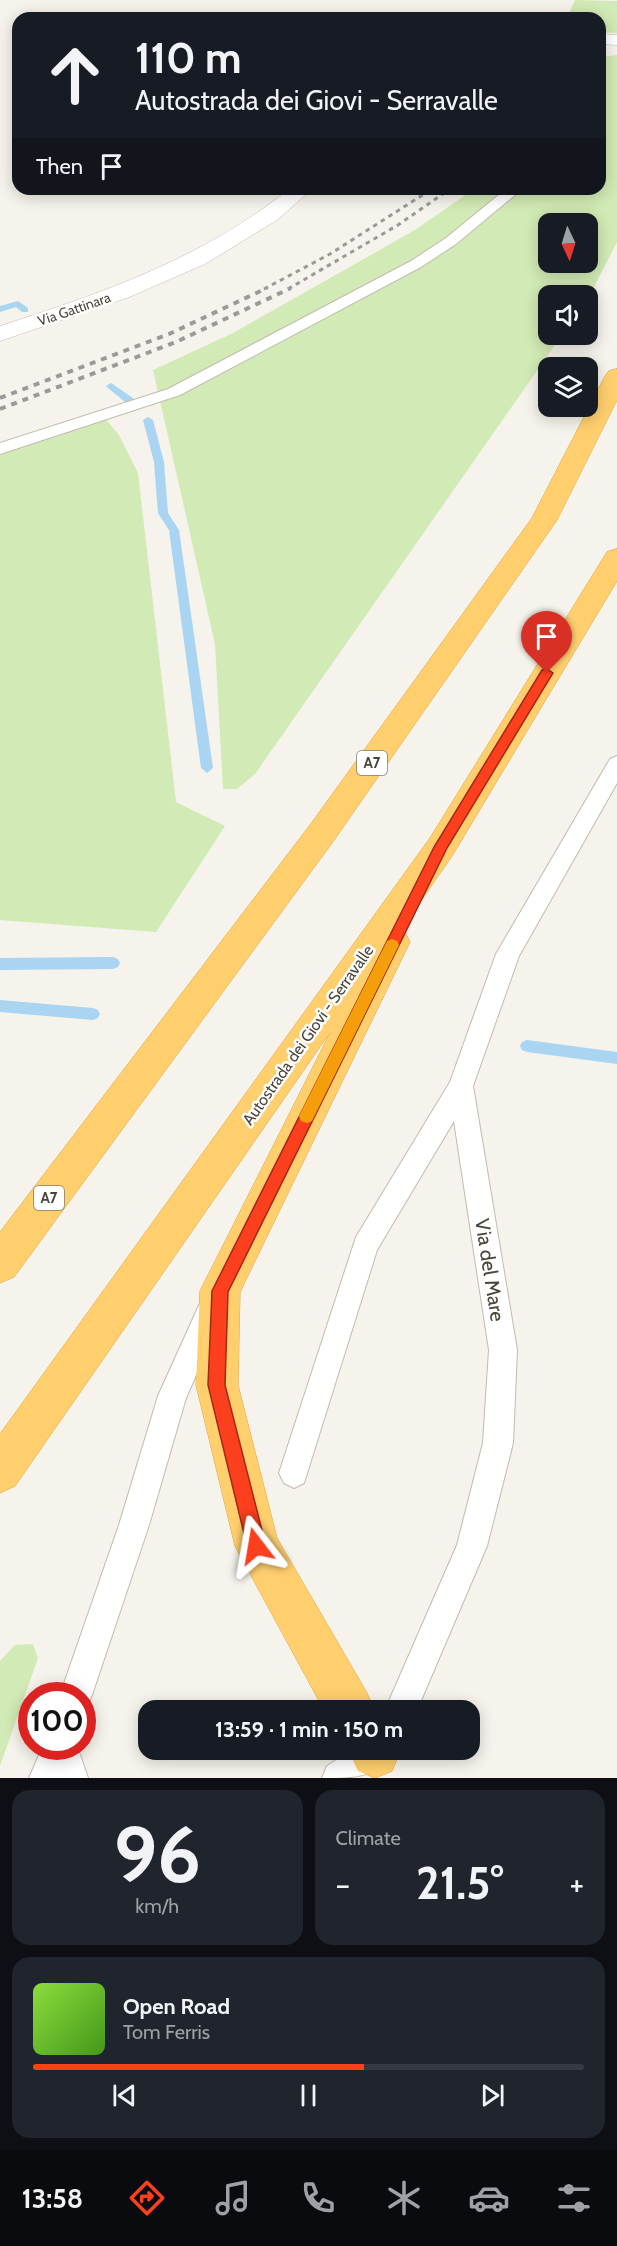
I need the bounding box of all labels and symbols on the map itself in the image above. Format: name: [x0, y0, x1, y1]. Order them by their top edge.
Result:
north arrow: [538, 213, 598, 273]
street label: Via Gattinara: [35, 288, 113, 330]
pin: [521, 611, 572, 673]
road number: A7: [357, 751, 387, 775]
street label: Autostrada dei Giovi - Serravalle: [239, 941, 377, 1129]
road number: A7: [34, 1186, 64, 1210]
street label: Via del Mare: [470, 1217, 510, 1323]
position arrow: [224, 1514, 288, 1578]
speed limit sign: 100: [18, 1682, 96, 1760]

